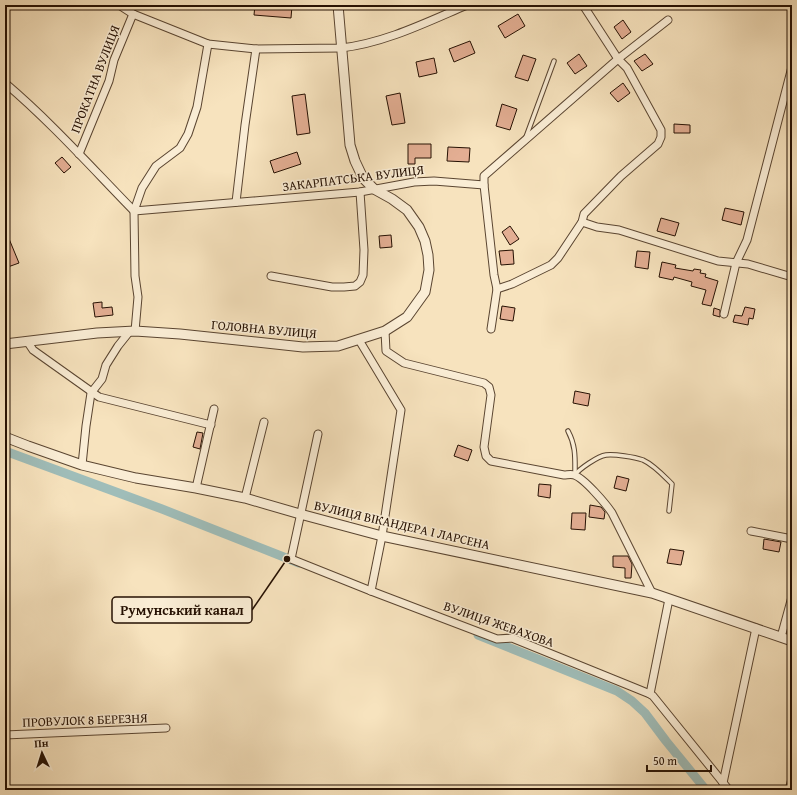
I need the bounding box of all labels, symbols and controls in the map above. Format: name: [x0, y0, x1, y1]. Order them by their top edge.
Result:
street label: ПРОКАТНА ВУЛИЦЯ: [66, 22, 124, 136]
street label: ЗАКАРПАТСЬКА ВУЛИЦЯ: [281, 160, 425, 196]
street label: ГОЛОВНА ВУЛИЦЯ: [211, 315, 318, 343]
street label: ВУЛИЦЯ ВІКАНДЕРА І ЛАРСЕНА: [312, 496, 492, 555]
street label: ВУЛИЦЯ ЖЕВАХОВА: [441, 596, 557, 652]
callout: Румунський канал: [112, 597, 252, 623]
text: Румунський канал: [120, 600, 244, 620]
street label: ПРОВУЛОК 8 БЕРЕЗНЯ: [22, 708, 148, 732]
north arrow: [22, 733, 62, 773]
text: Пн: [34, 735, 49, 751]
scale bar: [647, 747, 711, 773]
text: 50 m: [653, 752, 677, 769]

